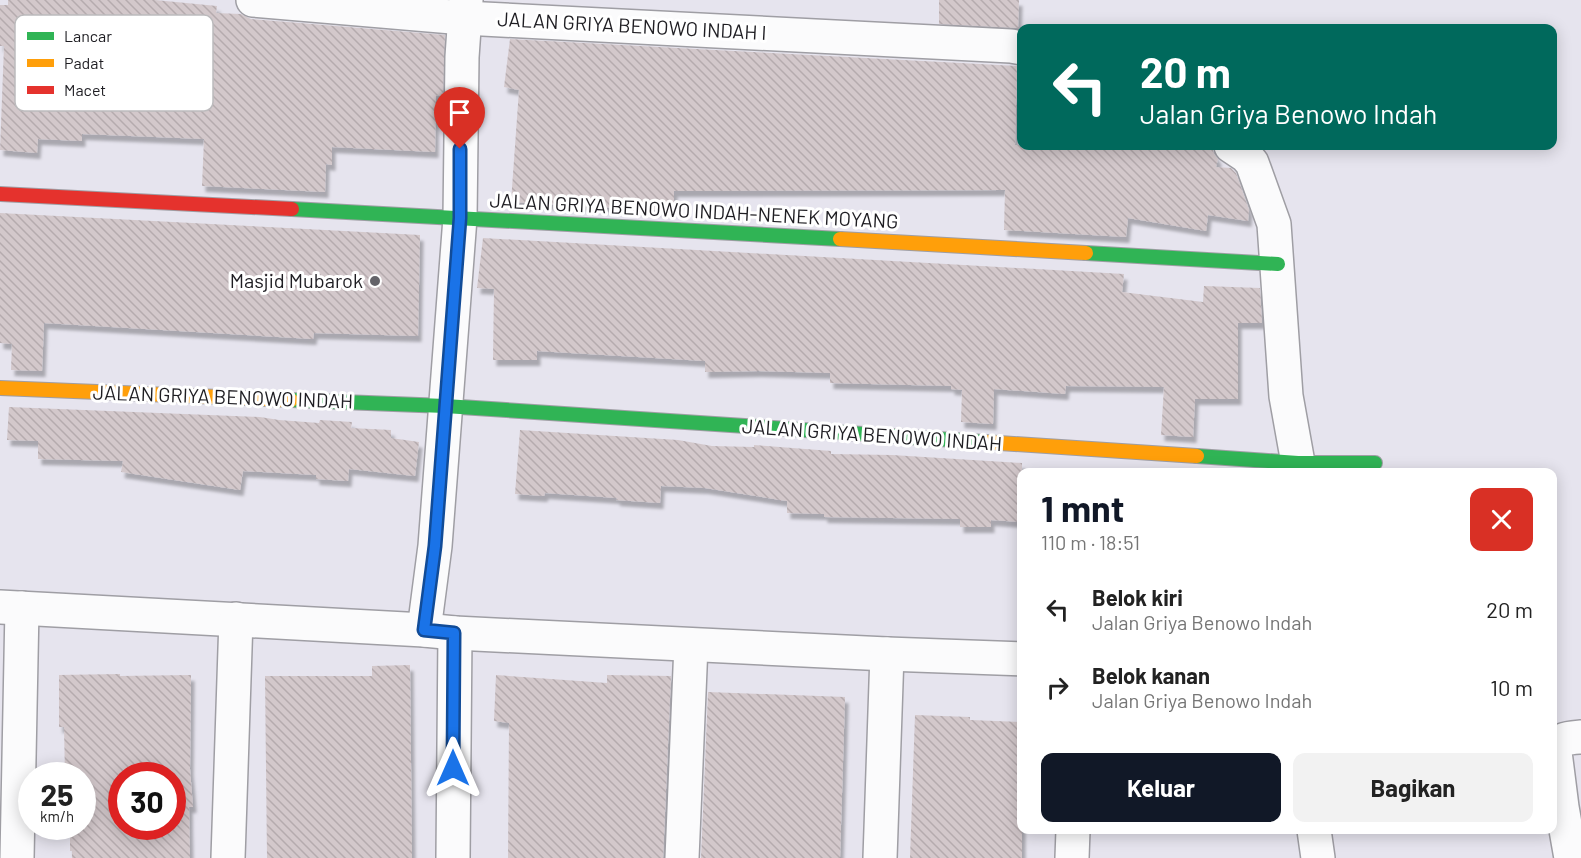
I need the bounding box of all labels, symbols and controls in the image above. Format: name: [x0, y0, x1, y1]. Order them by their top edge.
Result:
street label: JALAN GRIYA BENOWO INDAH I: [497, 6, 767, 44]
legend: [15, 15, 213, 111]
text: Lancar: [64, 26, 112, 45]
text: 20 m: [1140, 46, 1231, 96]
icon: left: [1041, 48, 1119, 126]
text: Padat: [64, 53, 104, 72]
text: Macet: [64, 80, 106, 99]
pin: [434, 87, 485, 149]
icon: arrive: [443, 96, 476, 129]
text: Jalan Griya Benowo Indah: [1140, 97, 1437, 129]
street label: JALAN GRIYA BENOWO INDAH-NENEK MOYANG: [489, 187, 899, 233]
place label: Masjid Mubarok: [230, 268, 363, 292]
marker: Masjid Mubarok: [368, 274, 382, 288]
street label: JALAN GRIYA BENOWO INDAH: [92, 379, 354, 413]
street label: JALAN GRIYA BENOWO INDAH: [741, 413, 1003, 455]
text: 1 mnt: [1041, 486, 1124, 529]
button: close: [1470, 488, 1533, 551]
text: 110 m · 18:51: [1041, 530, 1140, 554]
text: Belok kiri: [1092, 584, 1183, 610]
icon: left: [1041, 593, 1074, 626]
text: 20 m: [1486, 596, 1533, 622]
text: Jalan Griya Benowo Indah: [1092, 610, 1312, 634]
text: Belok kanan: [1092, 662, 1210, 688]
icon: right: [1041, 671, 1074, 704]
text: 10 m: [1490, 674, 1533, 700]
text: Jalan Griya Benowo Indah: [1092, 688, 1312, 712]
position arrow: [421, 736, 485, 800]
button: Keluar: [1041, 753, 1281, 822]
button: Bagikan: [1293, 753, 1533, 822]
speed limit sign: 30: [108, 762, 186, 840]
text: 25: [41, 776, 73, 812]
text: km/h: [40, 807, 74, 825]

